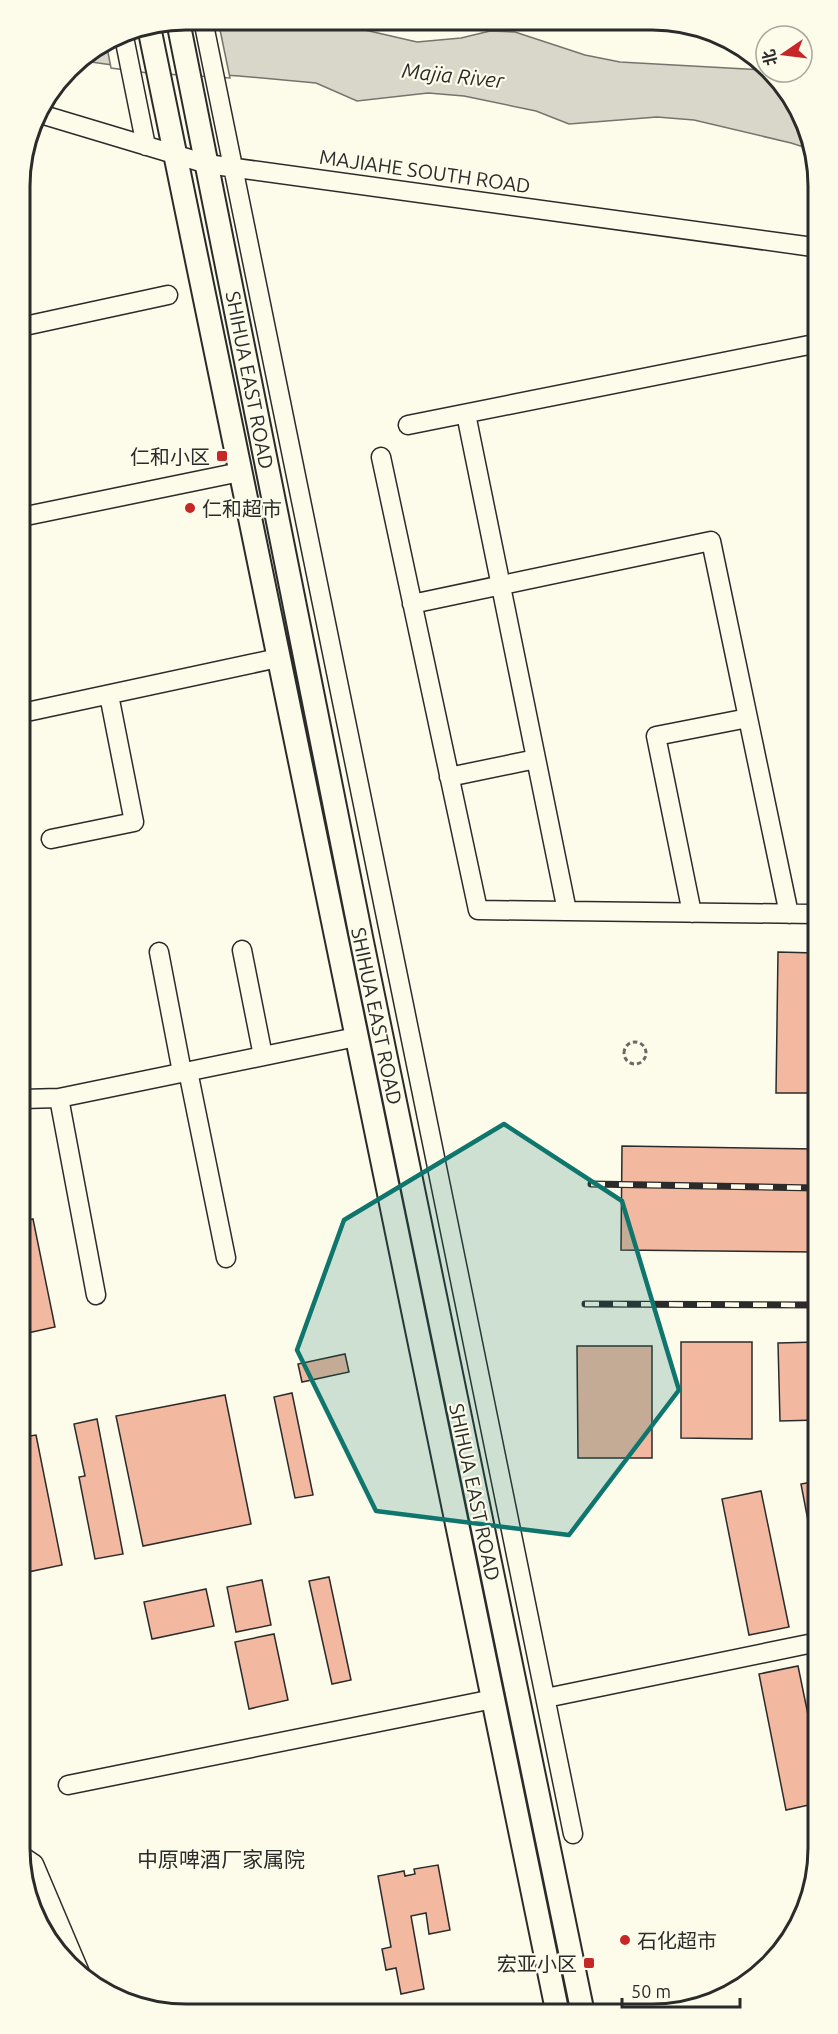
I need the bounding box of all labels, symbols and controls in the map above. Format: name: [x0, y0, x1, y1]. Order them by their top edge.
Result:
north arrow: [754, 24, 814, 84]
text: 北: [759, 48, 780, 68]
water label: Majia River: [401, 58, 506, 92]
street label: MAJIAHE SOUTH ROAD: [318, 145, 532, 197]
street label: SHIHUA EAST ROAD: [221, 289, 279, 471]
place label: 仁和小区: [130, 445, 210, 468]
marker: 仁和小区: [215, 449, 229, 463]
place label: 仁和超市: [202, 497, 282, 520]
marker: 仁和超市: [183, 501, 197, 515]
street label: SHIHUA EAST ROAD: [347, 925, 407, 1107]
street label: SHIHUA EAST ROAD: [445, 1401, 505, 1583]
district label: 中原啤酒厂家属院: [137, 1847, 305, 1871]
place label: 石化超市: [637, 1929, 717, 1952]
marker: 石化超市: [618, 1933, 632, 1947]
place label: 宏亚小区: [497, 1952, 577, 1975]
marker: 宏亚小区: [582, 1956, 596, 1970]
scale bar: [622, 1971, 740, 2009]
text: 50 m: [631, 1981, 671, 2001]

